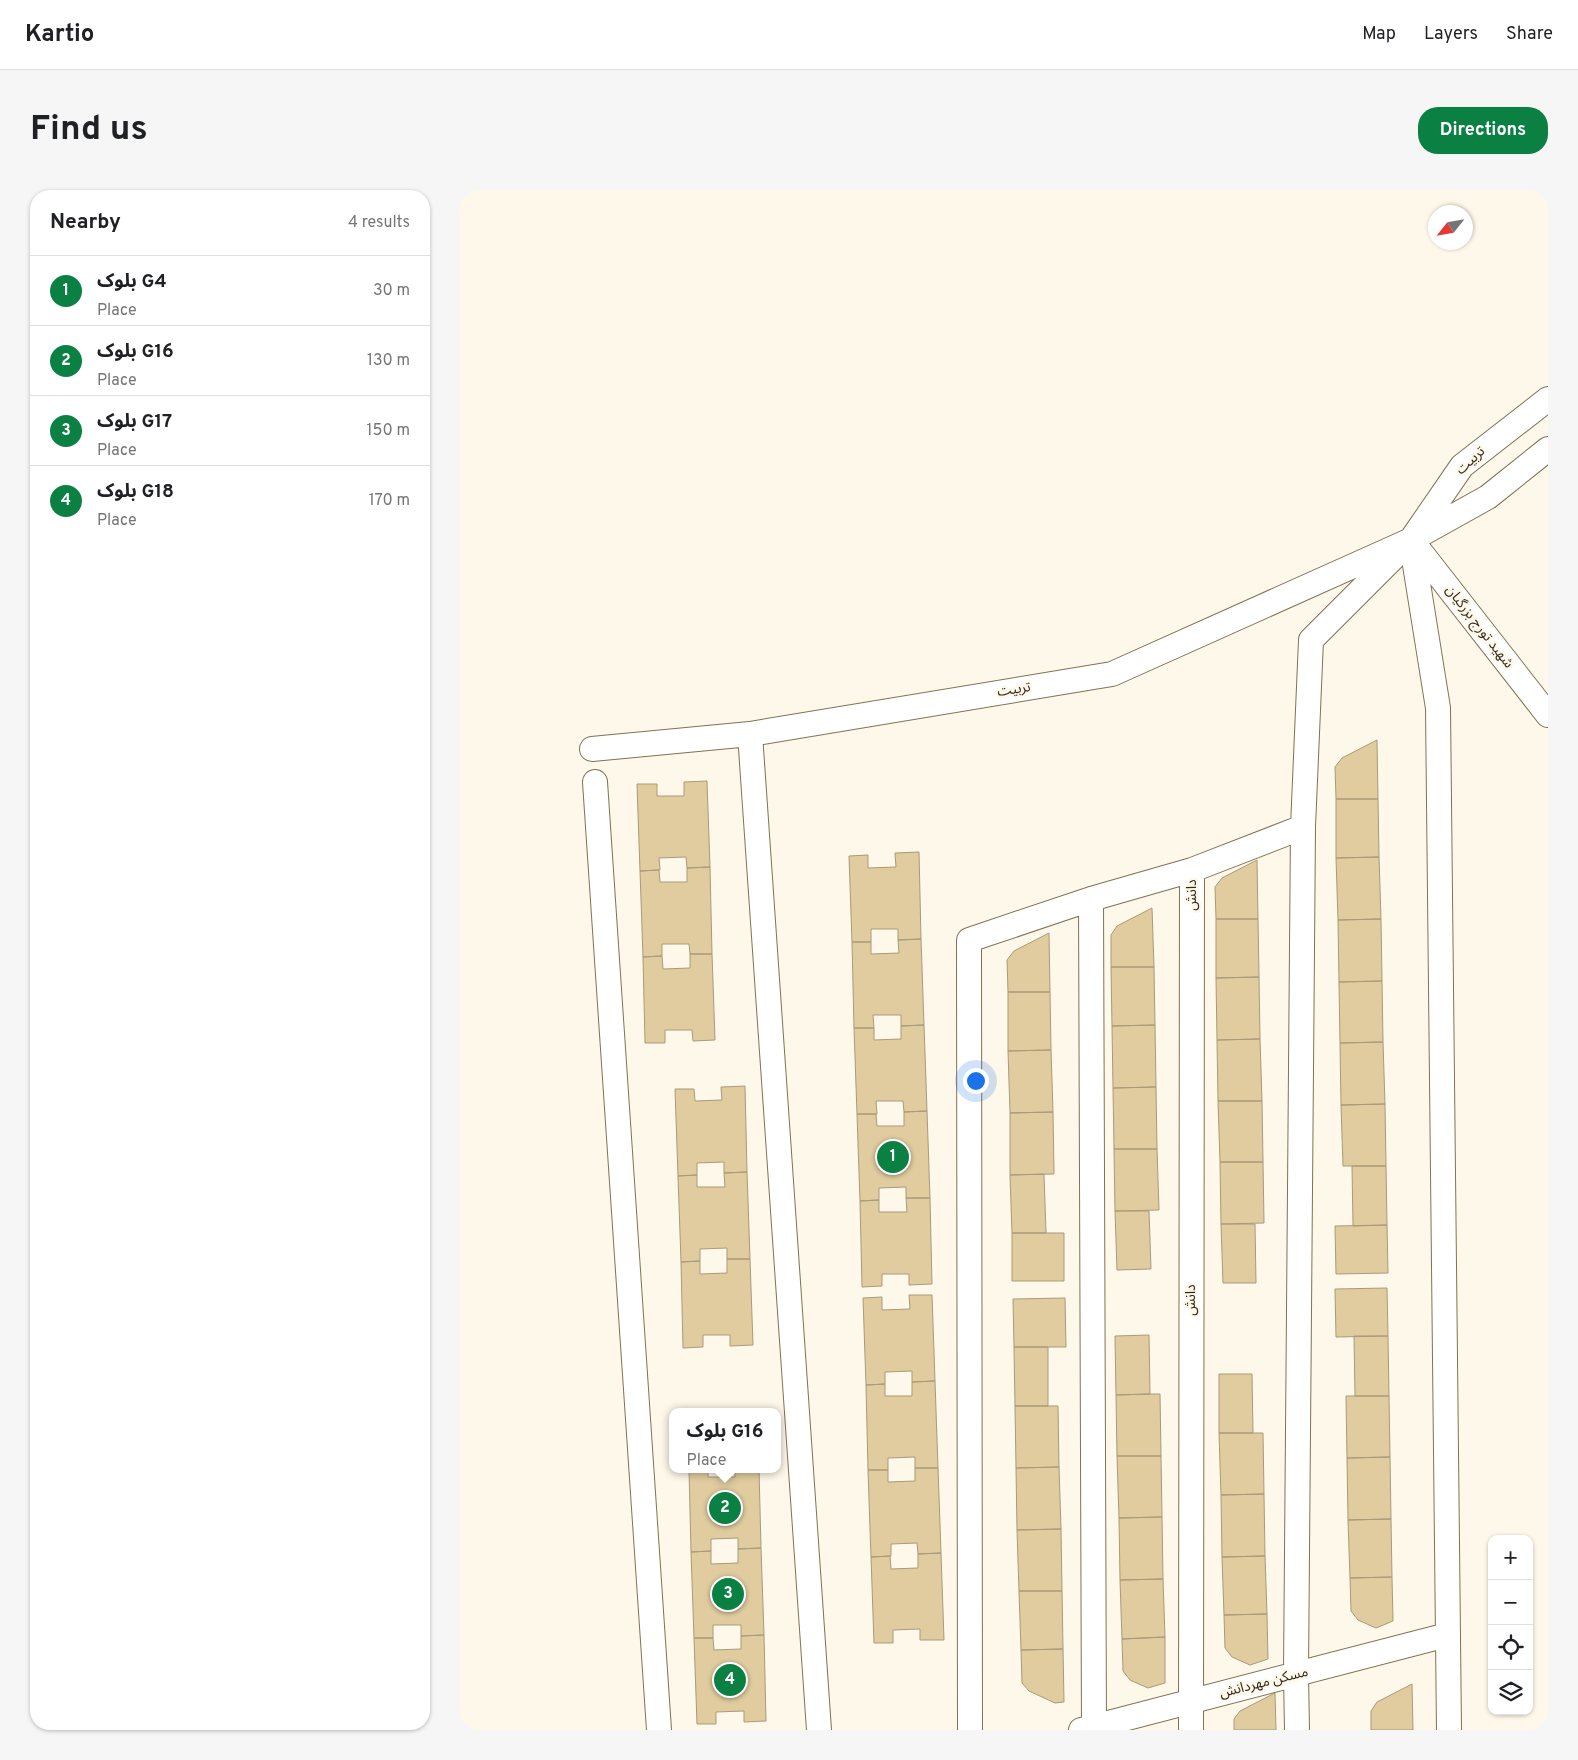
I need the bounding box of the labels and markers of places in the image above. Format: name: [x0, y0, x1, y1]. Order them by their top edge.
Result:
pin: 1: [877, 1138, 909, 1176]
pin: 2: [709, 1489, 741, 1527]
pin: 3: [712, 1575, 744, 1613]
pin: 4: [714, 1661, 746, 1699]

